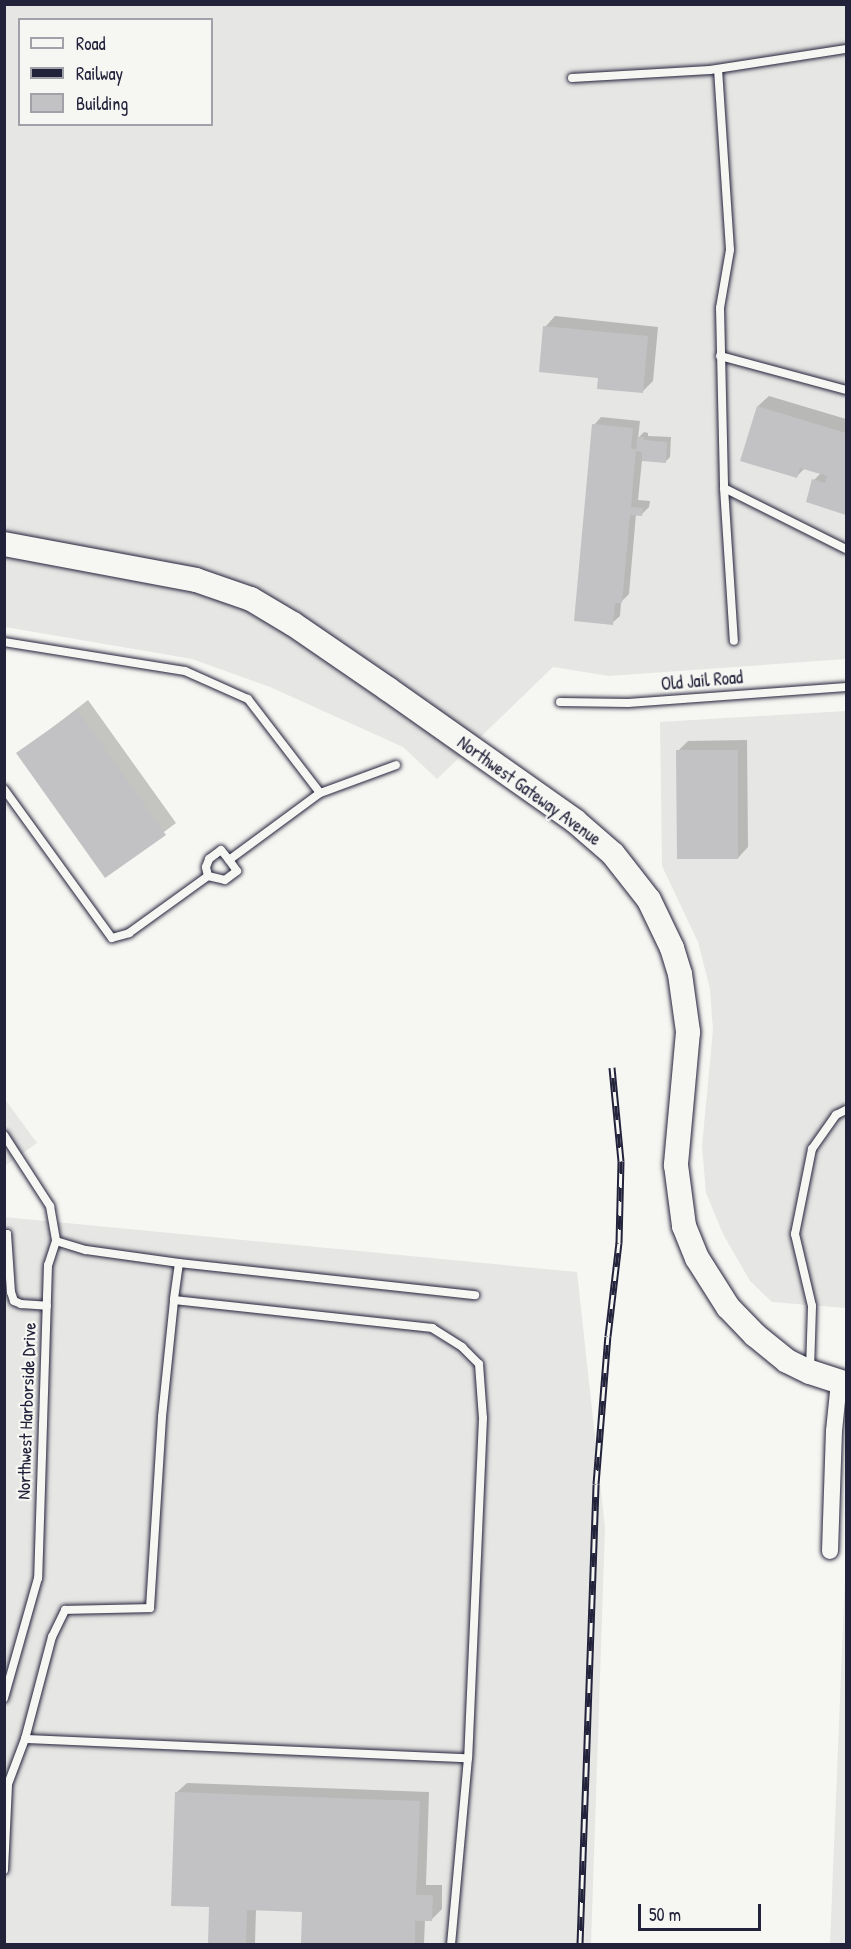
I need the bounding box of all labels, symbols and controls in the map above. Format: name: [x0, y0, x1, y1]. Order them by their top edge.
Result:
legend: [18, 18, 213, 126]
text: Road: [76, 31, 106, 56]
text: Railway: [76, 61, 123, 86]
text: Building: [76, 91, 128, 116]
street label: Old Jail Road: [660, 667, 744, 695]
street label: Northwest Gateway Avenue: [453, 732, 605, 850]
street label: Northwest Harborside Drive: [13, 1322, 41, 1500]
scale bar: [641, 1892, 764, 1930]
text: 50 m: [649, 1902, 681, 1927]

